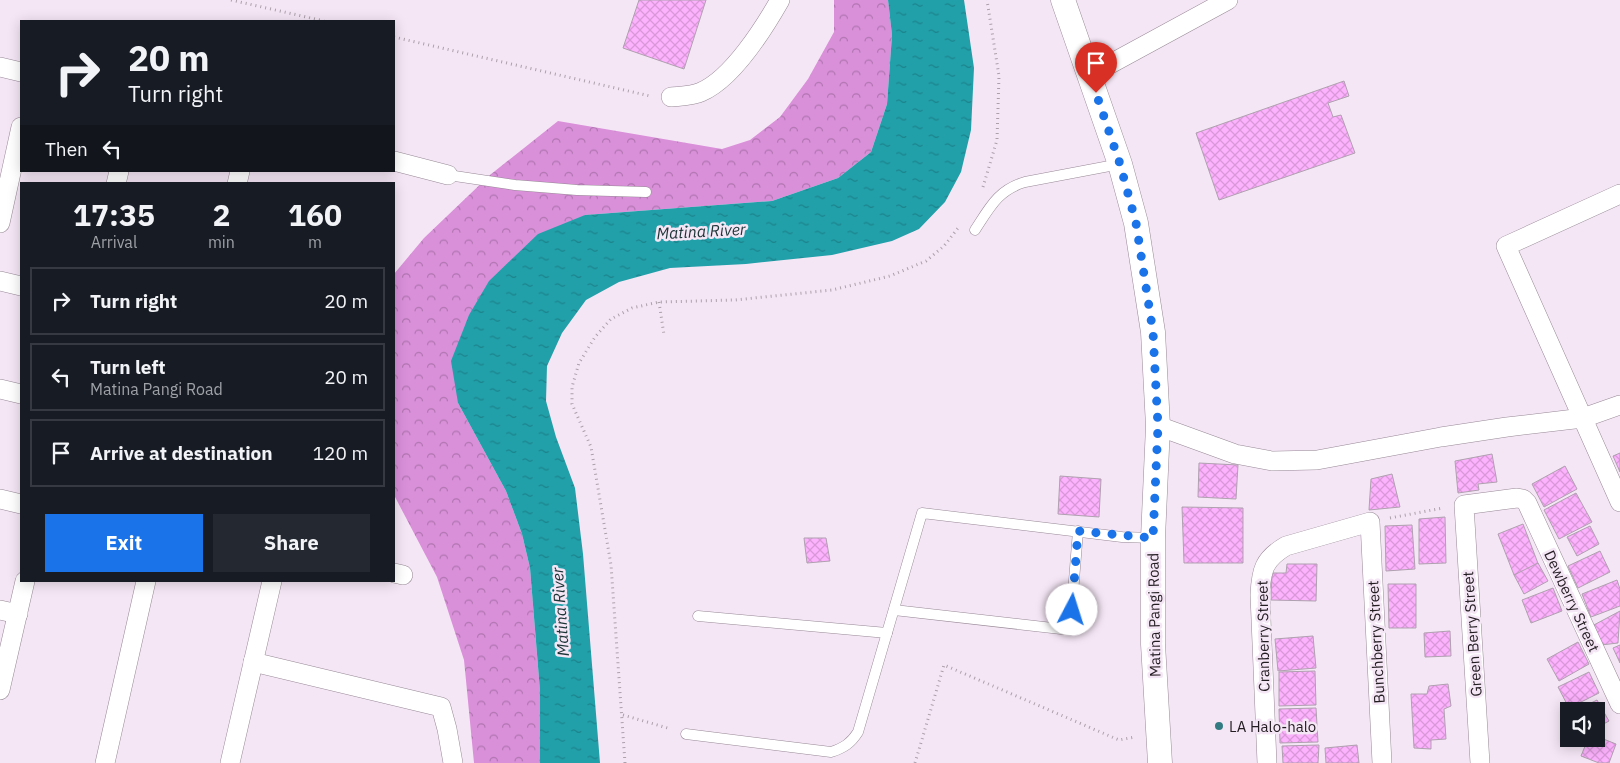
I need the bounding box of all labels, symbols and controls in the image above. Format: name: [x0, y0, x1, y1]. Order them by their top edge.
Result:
text: 20 m: [128, 35, 210, 81]
icon: right: [45, 40, 110, 105]
pin: [1075, 42, 1117, 93]
icon: arrive: [1082, 49, 1110, 77]
text: Turn right: [128, 79, 223, 108]
icon: left: [98, 135, 126, 163]
text: Then: [45, 137, 88, 161]
text: 17:35: [73, 195, 155, 234]
text: 2: [212, 195, 230, 234]
text: 160: [288, 195, 342, 234]
water label: Matina River: [656, 219, 747, 243]
text: Arrival: [91, 232, 137, 252]
text: min: [208, 232, 235, 252]
text: m: [308, 232, 322, 252]
icon: right: [47, 287, 75, 315]
text: Turn right: [90, 289, 177, 313]
text: 20 m: [324, 289, 368, 313]
text: Turn left: [90, 355, 166, 379]
icon: left: [47, 363, 75, 391]
text: 20 m: [324, 365, 368, 389]
text: Matina Pangi Road: [90, 379, 223, 399]
icon: arrive: [47, 439, 75, 467]
text: Arrive at destination: [90, 441, 273, 465]
text: 120 m: [313, 441, 368, 465]
button: Exit: [45, 514, 203, 572]
button: Share: [213, 514, 370, 572]
street label: Dewberry Street: [1540, 547, 1604, 655]
street label: Matina Pangi Road: [1143, 553, 1165, 677]
water label: Matina River: [547, 566, 573, 657]
street label: Green Berry Street: [1458, 571, 1486, 697]
street label: Cranberry Street: [1253, 580, 1273, 692]
street label: Bunchberry Street: [1363, 580, 1389, 704]
position arrow: [1045, 583, 1097, 635]
map controls: [1560, 702, 1605, 747]
button: sound: [1560, 702, 1605, 747]
place label: LA Halo-halo: [1229, 717, 1316, 736]
marker: LA Halo-halo: [1213, 720, 1225, 732]

